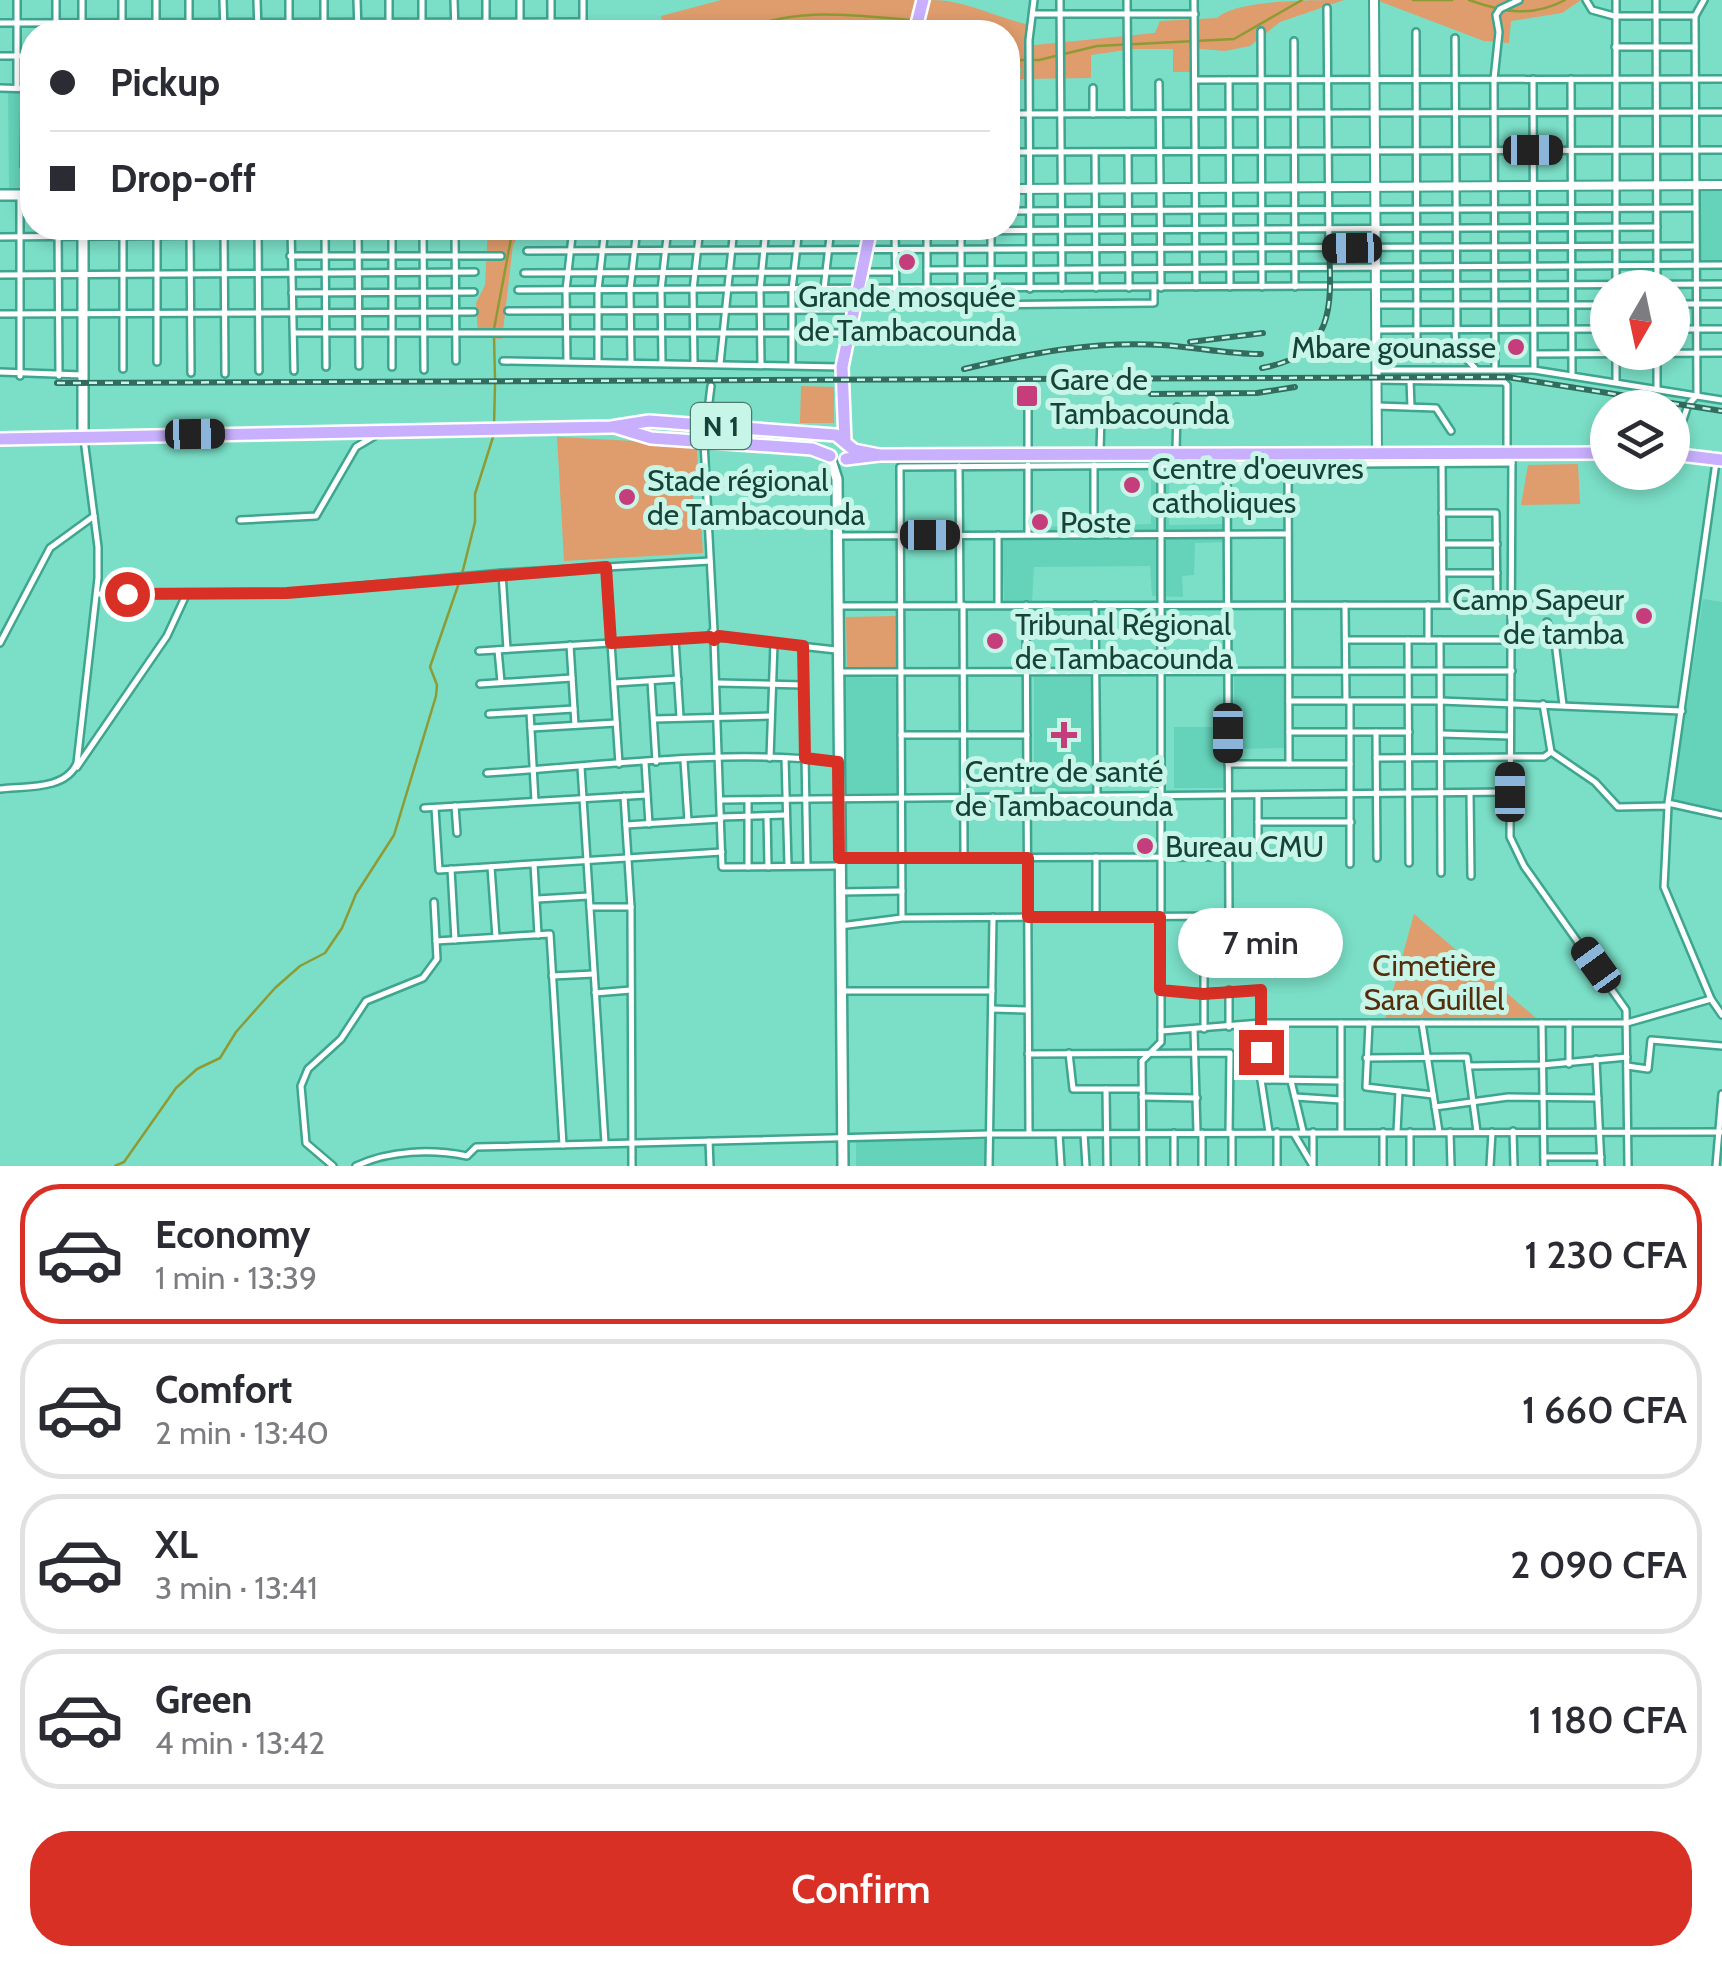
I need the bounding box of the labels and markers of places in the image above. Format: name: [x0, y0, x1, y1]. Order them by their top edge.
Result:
marker: Grande mosquée de Tambacounda: [896, 251, 918, 273]
place label: Grande mosquée de Tambacounda: [798, 278, 1017, 349]
place label: Mbare gounasse: [1291, 329, 1496, 366]
marker: Mbare gounasse: [1505, 336, 1527, 358]
place label: Gare de Tambacounda: [1050, 361, 1230, 432]
marker: Gare de Tambacounda: [1014, 383, 1040, 409]
place label: Centre d'oeuvres catholiques: [1152, 450, 1364, 521]
place label: Stade régional de Tambacounda: [647, 462, 866, 533]
marker: Centre d'oeuvres catholiques: [1121, 474, 1143, 496]
marker: Stade régional de Tambacounda: [616, 486, 638, 508]
place label: Poste: [1060, 504, 1131, 541]
marker: Poste: [1029, 511, 1051, 533]
place label: Camp Sapeur de tamba: [1452, 581, 1625, 652]
marker: Camp Sapeur de tamba: [1633, 605, 1655, 627]
place label: Tribunal Régional de Tambacounda: [1015, 606, 1234, 677]
marker: Tribunal Régional de Tambacounda: [984, 630, 1006, 652]
marker: Centre de santé de Tambacounda: [1051, 722, 1077, 748]
place label: Centre de santé de Tambacounda: [955, 753, 1174, 824]
place label: Bureau CMU: [1165, 828, 1324, 865]
marker: Bureau CMU: [1134, 835, 1156, 857]

